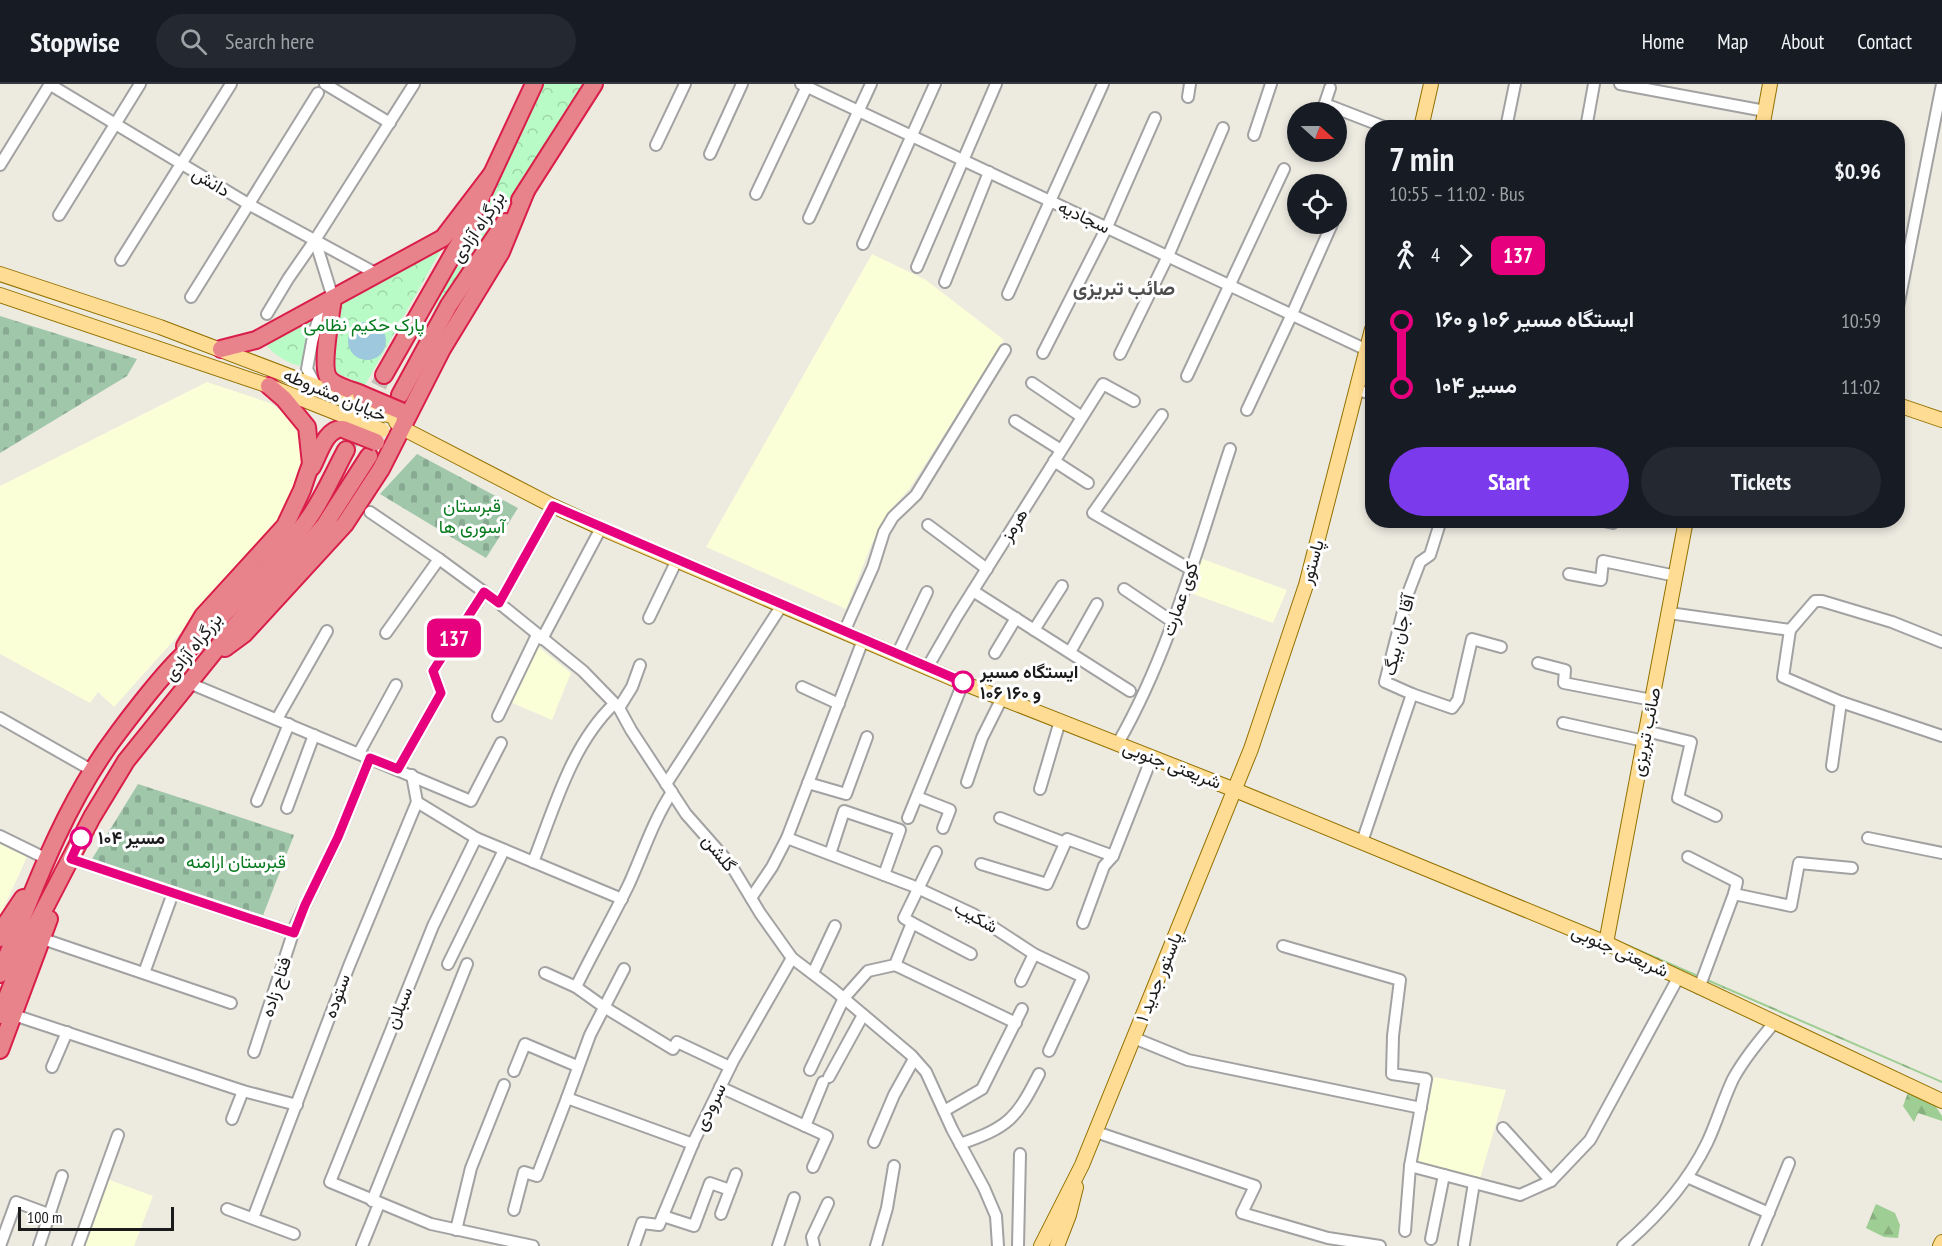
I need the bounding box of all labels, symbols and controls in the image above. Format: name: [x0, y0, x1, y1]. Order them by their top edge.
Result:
search box: [156, 14, 576, 68]
text: Stopwise: [30, 23, 120, 60]
icon: search: [177, 25, 210, 58]
text: Search here: [225, 27, 314, 55]
text: Home: [1642, 28, 1684, 55]
text: Map: [1717, 28, 1748, 55]
text: About: [1781, 28, 1824, 55]
text: Contact: [1857, 28, 1912, 55]
north arrow: [1287, 102, 1347, 162]
map controls: [1287, 102, 1347, 234]
text: 7 min: [1389, 137, 1454, 180]
text: $0.96: [1834, 157, 1881, 185]
street label: دانش: [188, 161, 234, 202]
button: locate: [1287, 174, 1347, 234]
text: 10:55 – 11:02 · Bus: [1389, 181, 1524, 207]
street label: بزرگراه آزادی: [445, 187, 510, 267]
street label: سجادیه: [1055, 195, 1114, 239]
icon: walk: [1389, 239, 1422, 272]
icon: forward: [1449, 239, 1482, 272]
text: 4: [1431, 242, 1440, 268]
text: 137: [1503, 242, 1533, 269]
district label: صائب تبریزی: [1073, 275, 1175, 301]
text: ایستگاه مسیر ۱۰۶ و ۱۶۰: [1435, 305, 1634, 333]
text: 10:59: [1841, 308, 1881, 334]
park label: پارک حکیم نظامی: [303, 313, 425, 337]
street label: خیابان مشروطه: [280, 362, 390, 427]
text: مسیر ۱۰۴: [1435, 371, 1517, 399]
text: 11:02: [1841, 374, 1881, 400]
button: Start: [1389, 447, 1629, 516]
button: Tickets: [1641, 447, 1881, 516]
park label: قبرستان آسوری ها: [439, 494, 507, 538]
street label: هرمز: [994, 504, 1032, 546]
street label: پاستور: [1294, 537, 1330, 588]
street label: کوی عمارت: [1156, 558, 1203, 639]
street label: آقا جان بیگ: [1377, 590, 1420, 678]
street label: بزرگراه آزادی: [158, 608, 227, 685]
line badge: 137: [420, 618, 488, 658]
text: 137: [439, 625, 469, 652]
place label: ایستگاه مسیر ۱۰۶ و ۱۶۰: [979, 660, 1078, 704]
marker: ایستگاه مسیر ۱۰۶ و ۱۶۰: [952, 671, 974, 693]
street label: صائب تبریزی: [1626, 685, 1665, 778]
street label: شریعتی جنوبی: [1120, 735, 1225, 794]
place label: مسیر ۱۰۴: [98, 826, 165, 849]
marker: مسیر ۱۰۴: [70, 827, 92, 849]
street label: گلشن: [697, 829, 742, 876]
park label: قبرستان ارامنه: [186, 850, 286, 873]
street label: شکیب: [950, 895, 1002, 938]
street label: شریعتی جنوبی: [1568, 919, 1672, 982]
street label: پاستور جدید ۱: [1130, 929, 1188, 1025]
street label: فتاح زاده: [255, 954, 297, 1020]
street label: ستوده: [318, 970, 355, 1021]
street label: سبلان: [380, 983, 417, 1032]
street label: سرودی: [688, 1079, 731, 1134]
scale bar: [18, 1204, 174, 1232]
text: 100 m: [27, 1207, 62, 1227]

